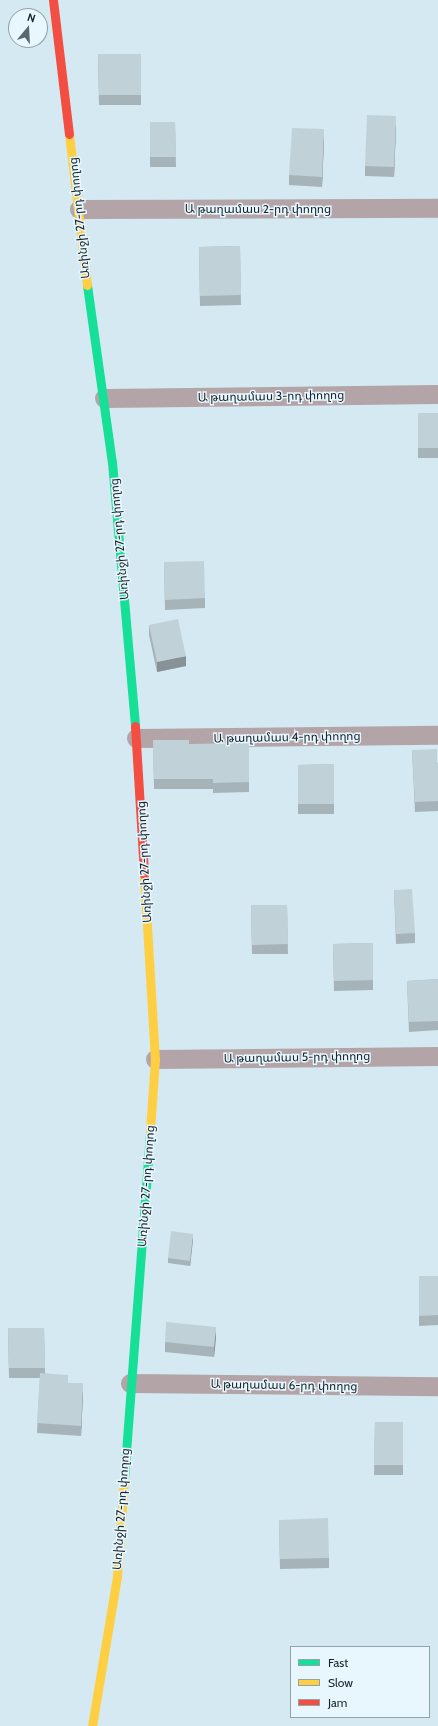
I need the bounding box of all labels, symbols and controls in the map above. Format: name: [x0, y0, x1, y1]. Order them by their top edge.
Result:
north arrow: [8, 8, 48, 48]
text: N: [26, 10, 37, 25]
street label: Առինջի 27-րդ փողոց: [65, 157, 93, 279]
street label: Ա թաղամաս 2-րդ փողոց: [185, 202, 331, 216]
street label: Ա թաղամաս 3-րդ փողոց: [197, 388, 345, 404]
street label: Առինջի 27-րդ փողոց: [107, 478, 131, 600]
street label: Ա թաղամաս 4-րդ փողոց: [213, 729, 361, 745]
street label: Առինջի 27-րդ փողոց: [134, 801, 154, 923]
street label: Ա թաղամաս 5-րդ փողոց: [223, 1049, 371, 1065]
street label: Առինջի 27-րդ փողոց: [135, 1125, 157, 1247]
street label: Ա թաղամաս 6-րդ փողոց: [210, 1377, 358, 1393]
street label: Առինջի 27-րդ փողոց: [110, 1448, 132, 1570]
legend: [290, 1646, 430, 1718]
text: Fast: [328, 1655, 348, 1670]
text: Slow: [328, 1675, 353, 1690]
text: Jam: [328, 1695, 347, 1710]

